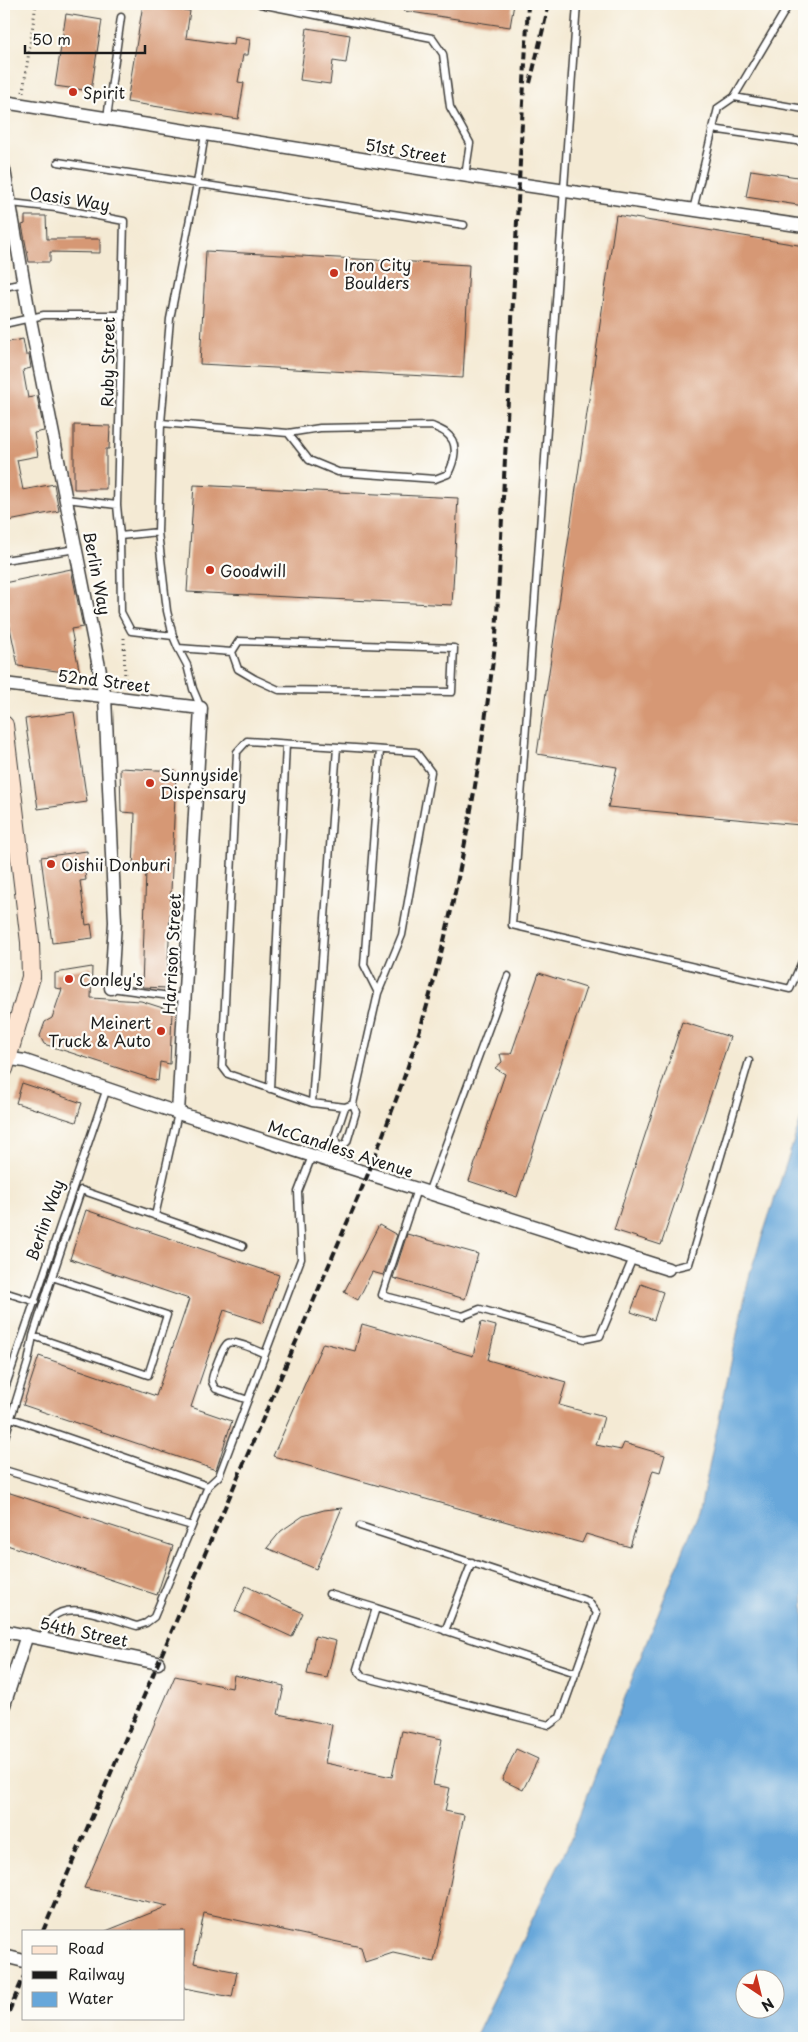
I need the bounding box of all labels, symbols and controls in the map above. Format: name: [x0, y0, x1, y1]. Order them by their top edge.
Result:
scale bar: [25, 22, 145, 54]
text: 50 m: [32, 27, 71, 50]
place label: Spirit: [83, 80, 126, 104]
marker: Spirit: [67, 86, 79, 98]
street label: 51st Street: [364, 132, 449, 168]
street label: Oasis Way: [28, 180, 112, 216]
place label: Iron City Boulders: [344, 252, 411, 294]
marker: Iron City Boulders: [328, 267, 340, 279]
street label: Ruby Street: [94, 316, 120, 407]
street label: Berlin Way: [78, 529, 118, 617]
place label: Goodwill: [220, 558, 286, 582]
marker: Goodwill: [204, 564, 216, 576]
street label: 52nd Street: [57, 662, 152, 698]
place label: Sunnyside Dispensary: [160, 762, 246, 804]
marker: Sunnyside Dispensary: [144, 777, 156, 789]
place label: Oishii Donburi: [61, 852, 171, 876]
marker: Oishii Donburi: [45, 858, 57, 870]
street label: Harrison Street: [156, 892, 186, 1015]
place label: Conley's: [79, 967, 143, 991]
marker: Conley's: [63, 973, 75, 985]
place label: Meinert Truck & Auto: [48, 1010, 151, 1052]
marker: Meinert Truck & Auto: [155, 1025, 167, 1037]
street label: McCandless Avenue: [265, 1113, 417, 1183]
street label: Berlin Way: [19, 1176, 69, 1264]
street label: 54th Street: [38, 1610, 131, 1652]
legend: [22, 1930, 185, 2020]
text: Road: [68, 1936, 104, 1959]
text: Railway: [68, 1962, 125, 1985]
north arrow: [736, 1970, 786, 2020]
text: Water: [68, 1986, 113, 2009]
text: N: [757, 1993, 778, 2017]

